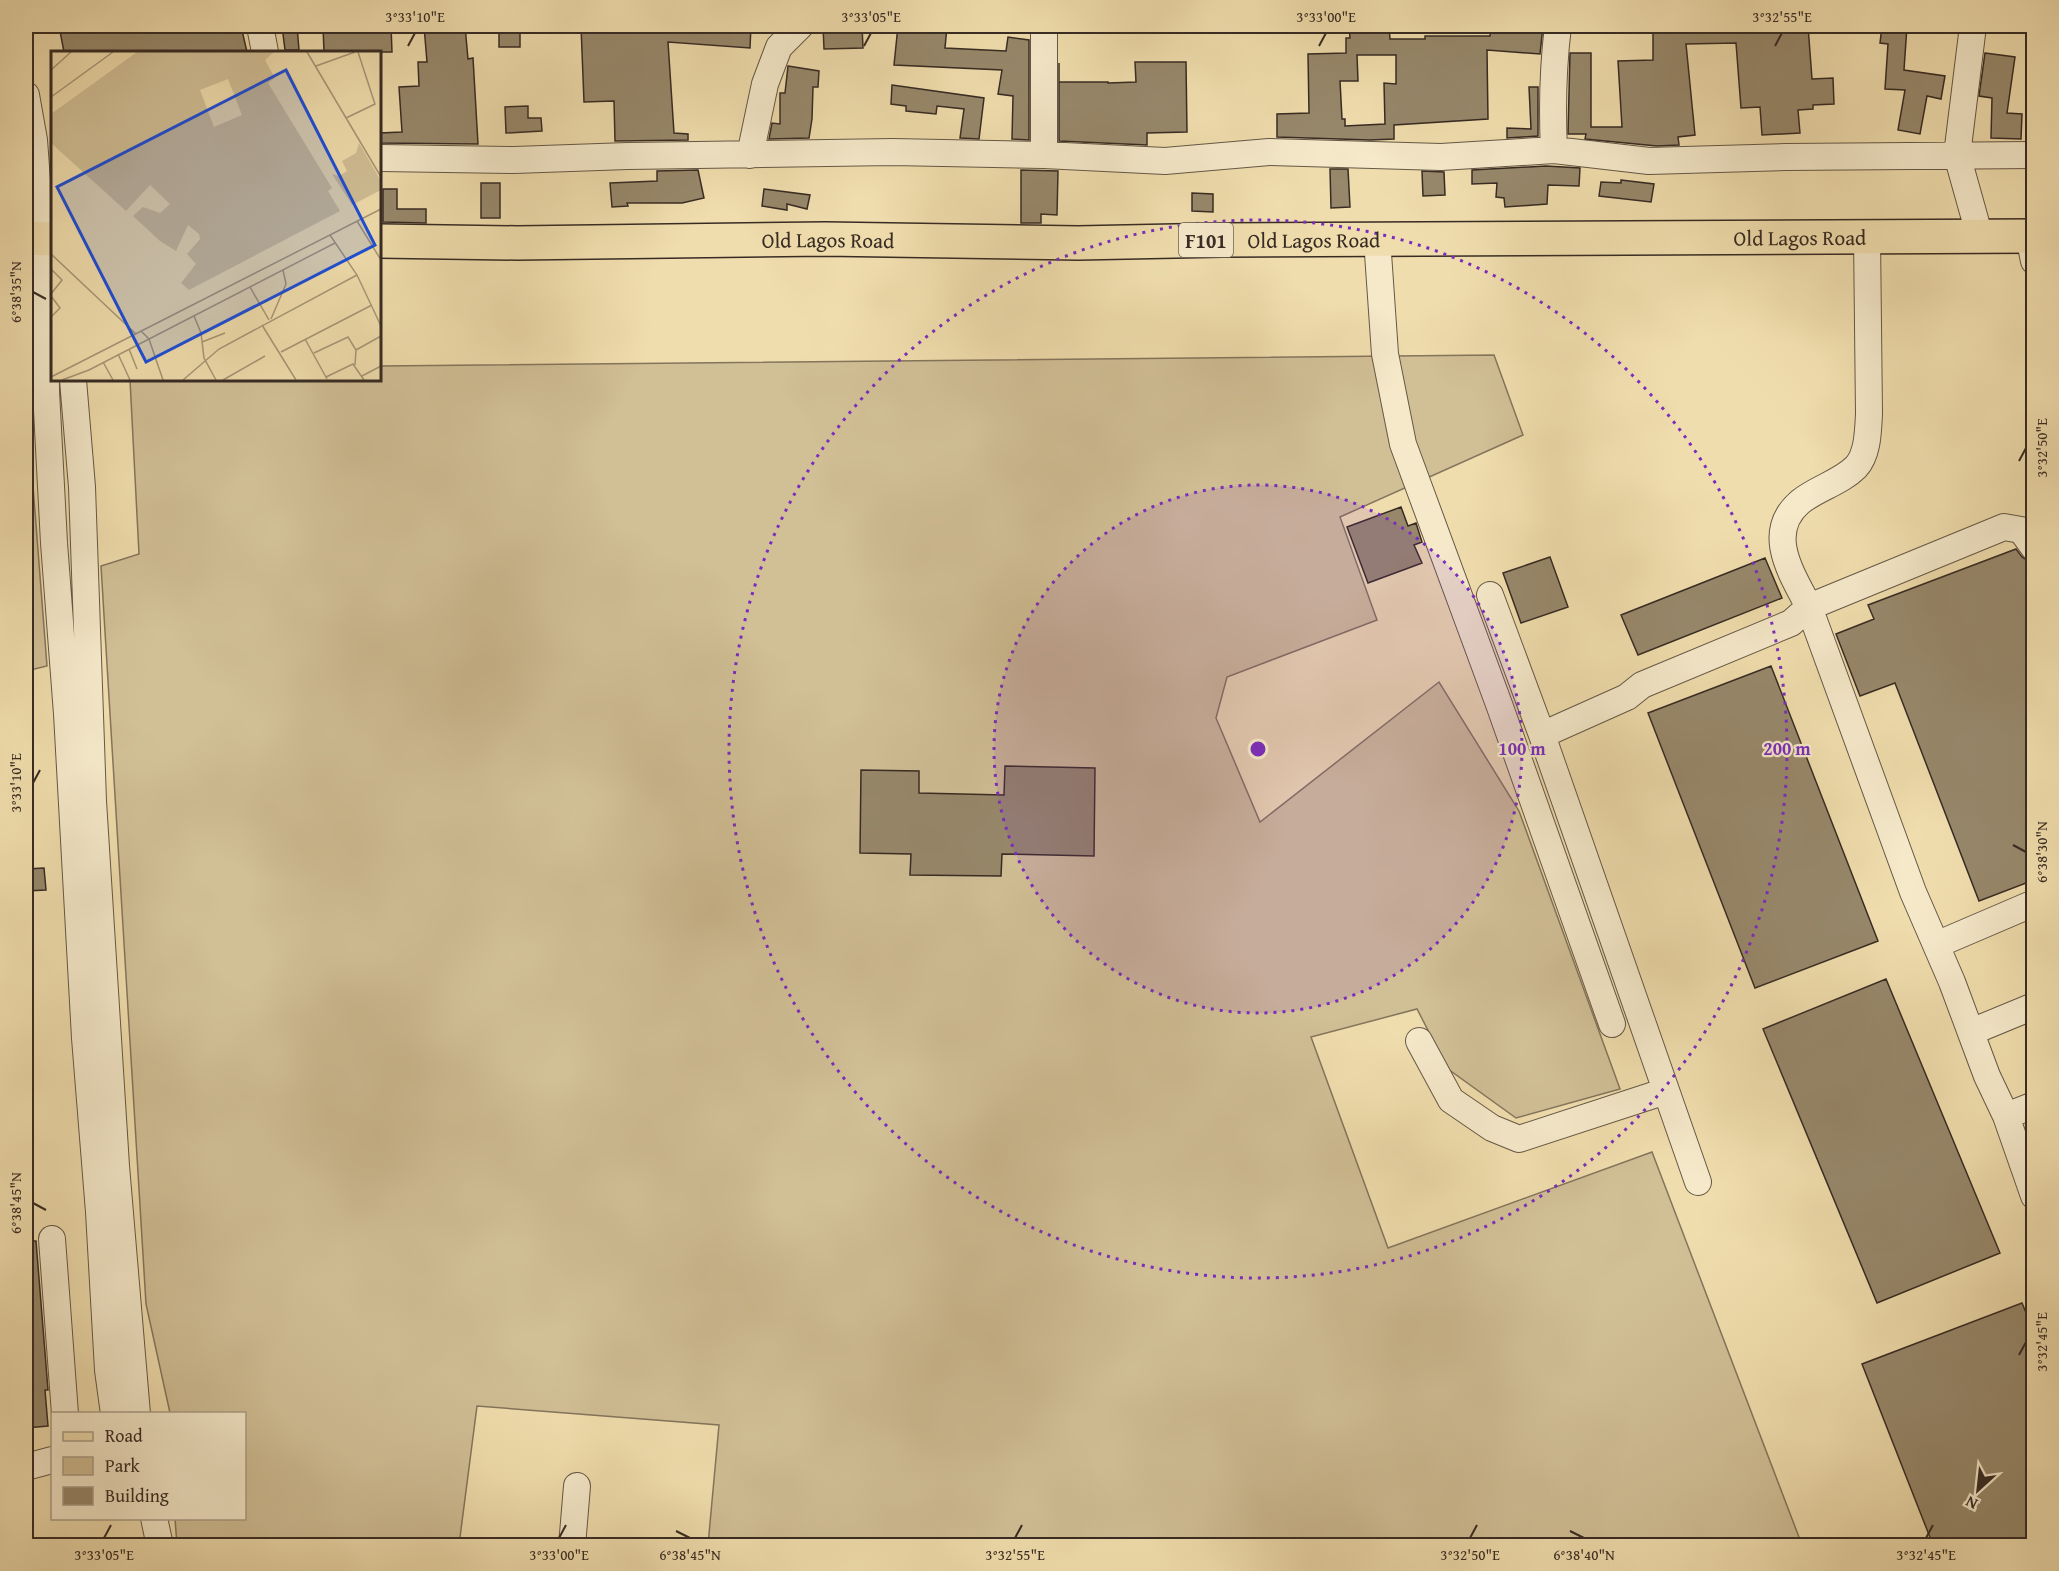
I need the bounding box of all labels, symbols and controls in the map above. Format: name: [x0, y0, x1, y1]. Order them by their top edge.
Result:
text: 3°33'10"E: [385, 6, 445, 27]
text: 3°33'05"E: [841, 6, 901, 27]
text: 3°33'00"E: [1296, 6, 1356, 27]
text: 3°32'55"E: [1752, 6, 1812, 27]
inset map: [51, 51, 381, 381]
street label: Old Lagos Road: [1733, 221, 1867, 253]
street label: Old Lagos Road: [761, 223, 895, 256]
road number: F101: [1179, 223, 1233, 257]
street label: Old Lagos Road: [1247, 224, 1381, 255]
text: 6°38'35"N: [5, 261, 26, 323]
text: 3°32'50"E: [2031, 418, 2052, 478]
text: 100 m: [1498, 735, 1546, 762]
text: 200 m: [1763, 735, 1811, 762]
centre of rings: [1248, 739, 1268, 759]
text: 3°33'10"E: [5, 753, 26, 813]
text: 6°38'30"N: [2031, 821, 2052, 883]
text: 6°38'45"N: [5, 1172, 26, 1234]
text: 3°32'45"E: [2031, 1312, 2052, 1372]
legend: [51, 1412, 246, 1520]
text: Road: [105, 1422, 143, 1449]
text: Park: [105, 1452, 141, 1479]
north arrow: [1948, 1460, 2008, 1520]
text: Building: [105, 1482, 169, 1509]
text: N: [1961, 1490, 1981, 1516]
text: 3°33'05"E: [74, 1544, 134, 1565]
text: 3°33'00"E: [529, 1544, 589, 1565]
text: 6°38'45"N: [659, 1544, 721, 1565]
text: 3°32'55"E: [985, 1544, 1045, 1565]
text: 3°32'50"E: [1440, 1544, 1500, 1565]
text: 6°38'40"N: [1553, 1544, 1615, 1565]
text: 3°32'45"E: [1896, 1544, 1956, 1565]

